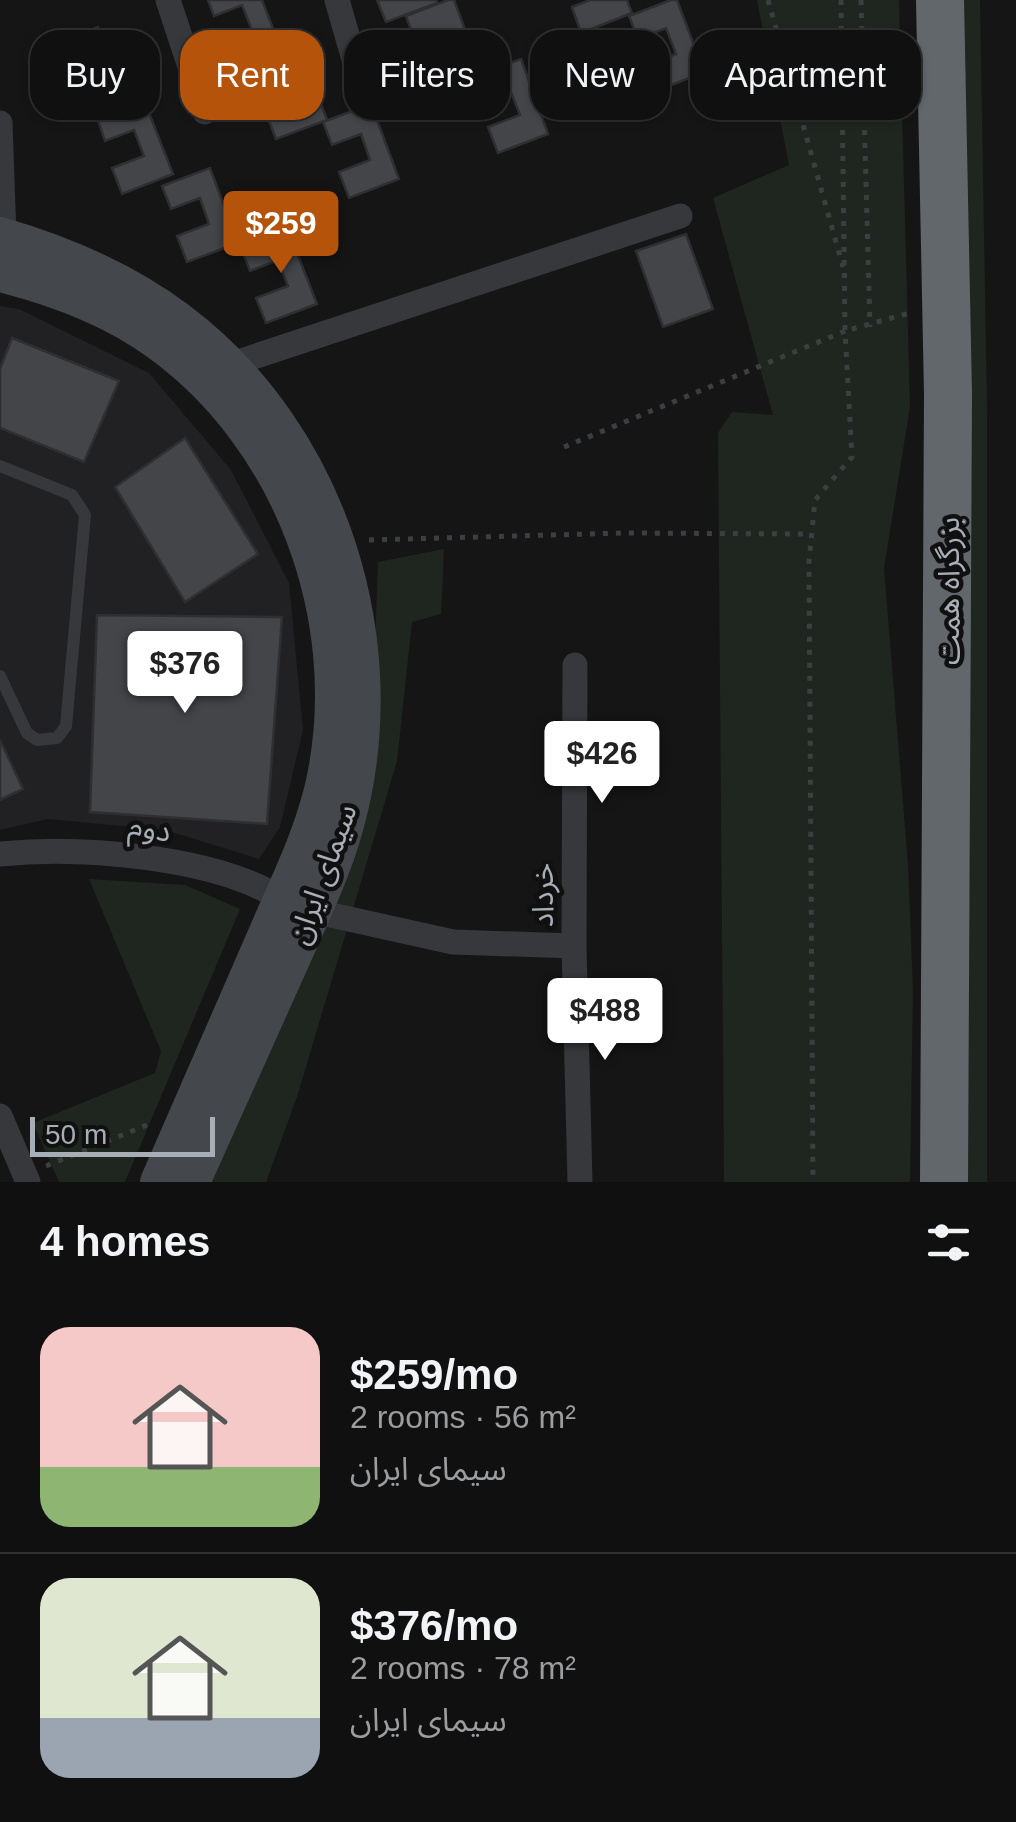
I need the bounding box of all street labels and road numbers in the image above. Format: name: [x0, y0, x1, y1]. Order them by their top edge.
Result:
street label: بزرگراه همت: [932, 517, 966, 665]
street label: سیمای ایران: [281, 799, 364, 949]
street label: دوم: [125, 808, 174, 854]
street label: خرداد: [526, 863, 560, 927]

